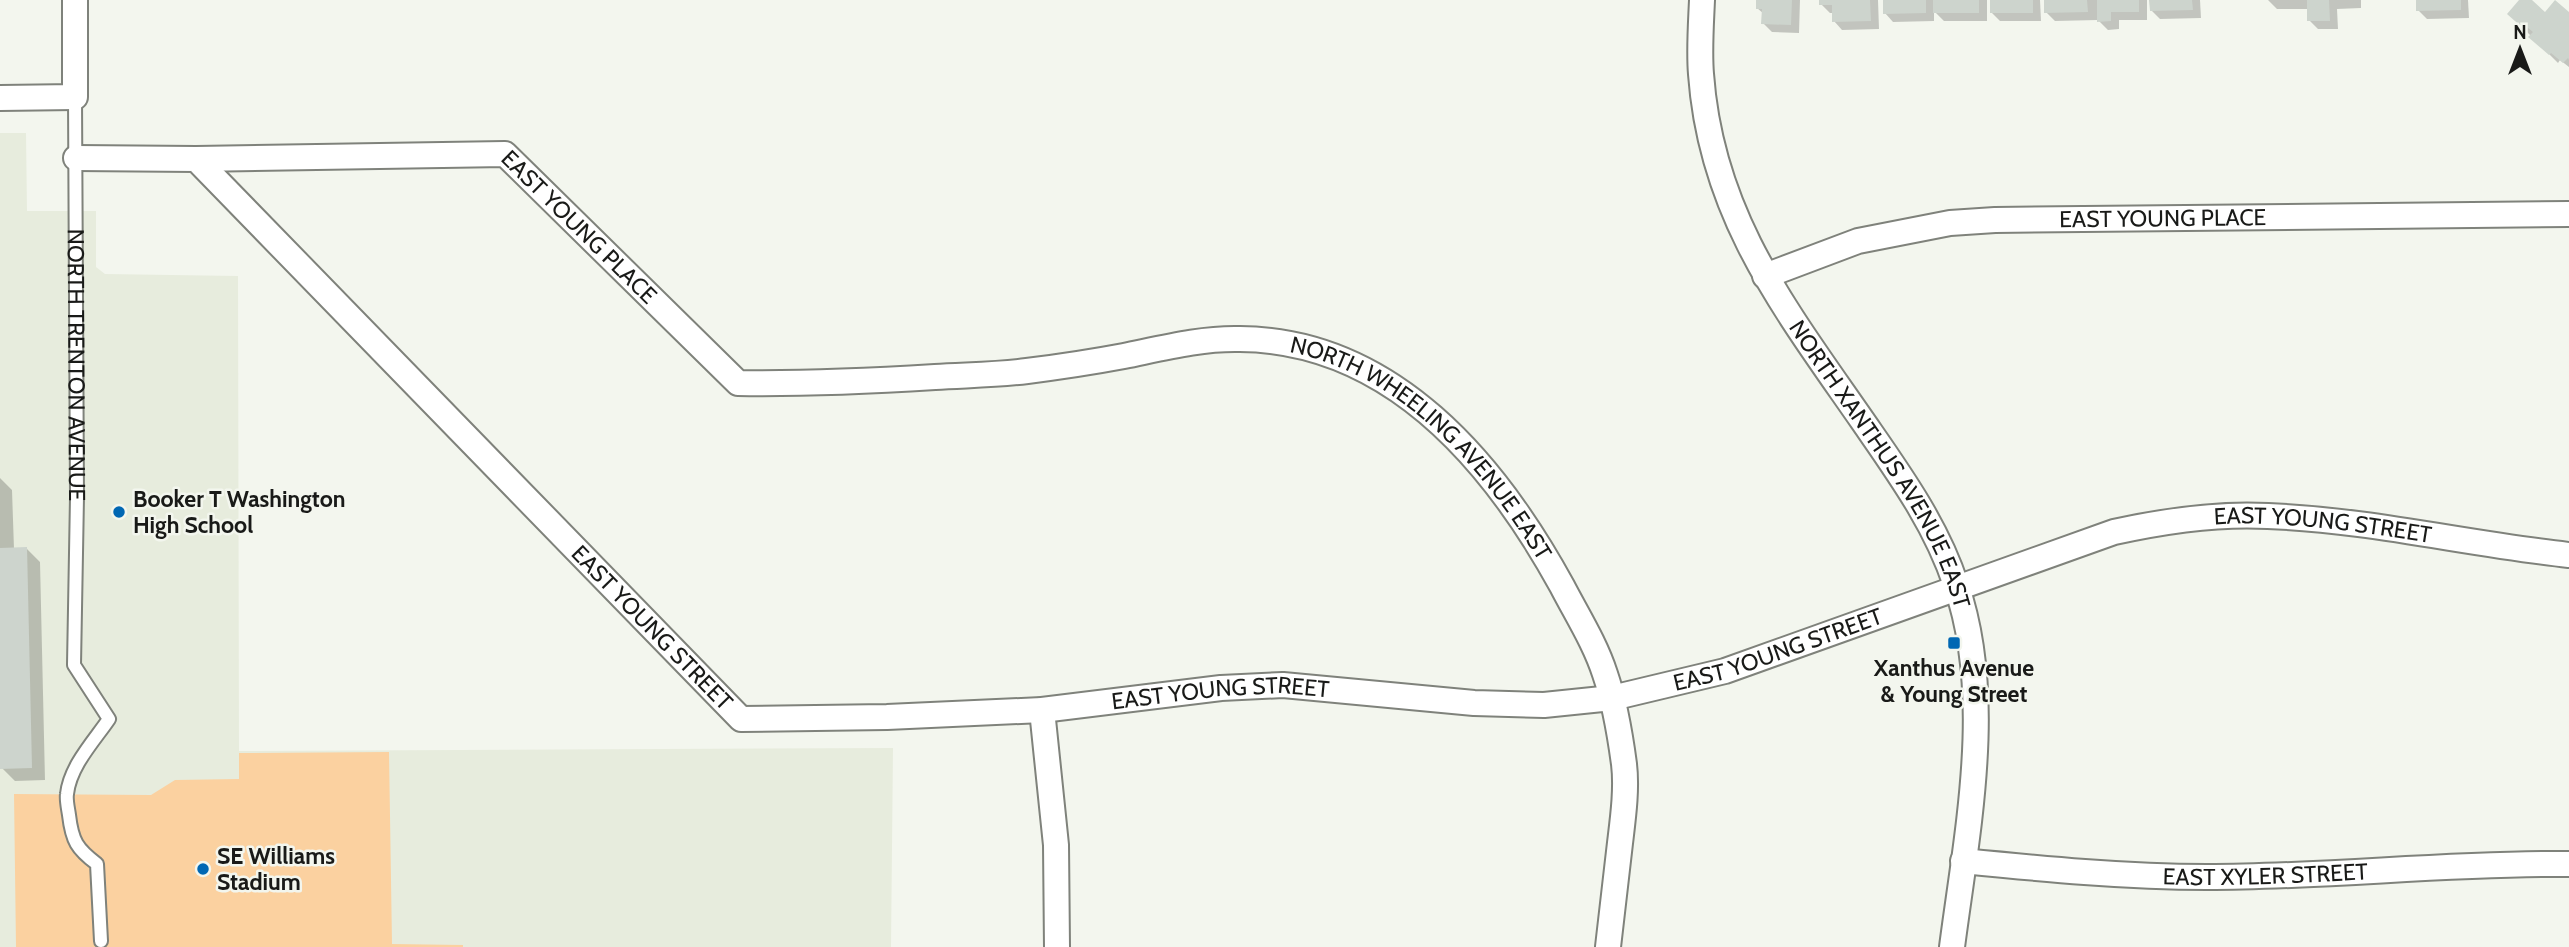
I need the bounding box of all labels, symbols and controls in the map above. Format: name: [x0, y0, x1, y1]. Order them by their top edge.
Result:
north arrow: [2485, 14, 2555, 84]
text: N: [2513, 21, 2527, 44]
street label: EAST YOUNG PLACE: [496, 144, 663, 309]
street label: EAST YOUNG PLACE: [2059, 203, 2266, 233]
street label: NORTH TRENTON AVENUE: [62, 229, 91, 501]
street label: NORTH XANTHUS AVENUE EAST: [1783, 315, 1976, 611]
street label: NORTH WHEELING AVENUE EAST: [1288, 330, 1558, 565]
place label: Booker T Washington High School: [133, 485, 345, 539]
street label: EAST YOUNG STREET: [2213, 501, 2434, 549]
marker: Booker T Washington High School: [111, 504, 127, 520]
street label: EAST YOUNG STREET: [566, 539, 738, 716]
street label: EAST YOUNG STREET: [1670, 602, 1886, 697]
marker: Xanthus Avenue & Young Street: [1946, 635, 1962, 651]
place label: Xanthus Avenue & Young Street: [1873, 654, 2034, 708]
street label: EAST YOUNG STREET: [1110, 671, 1331, 715]
place label: SE Williams Stadium: [217, 842, 335, 896]
street label: EAST XYLER STREET: [2162, 857, 2369, 891]
marker: SE Williams Stadium: [195, 861, 211, 877]

